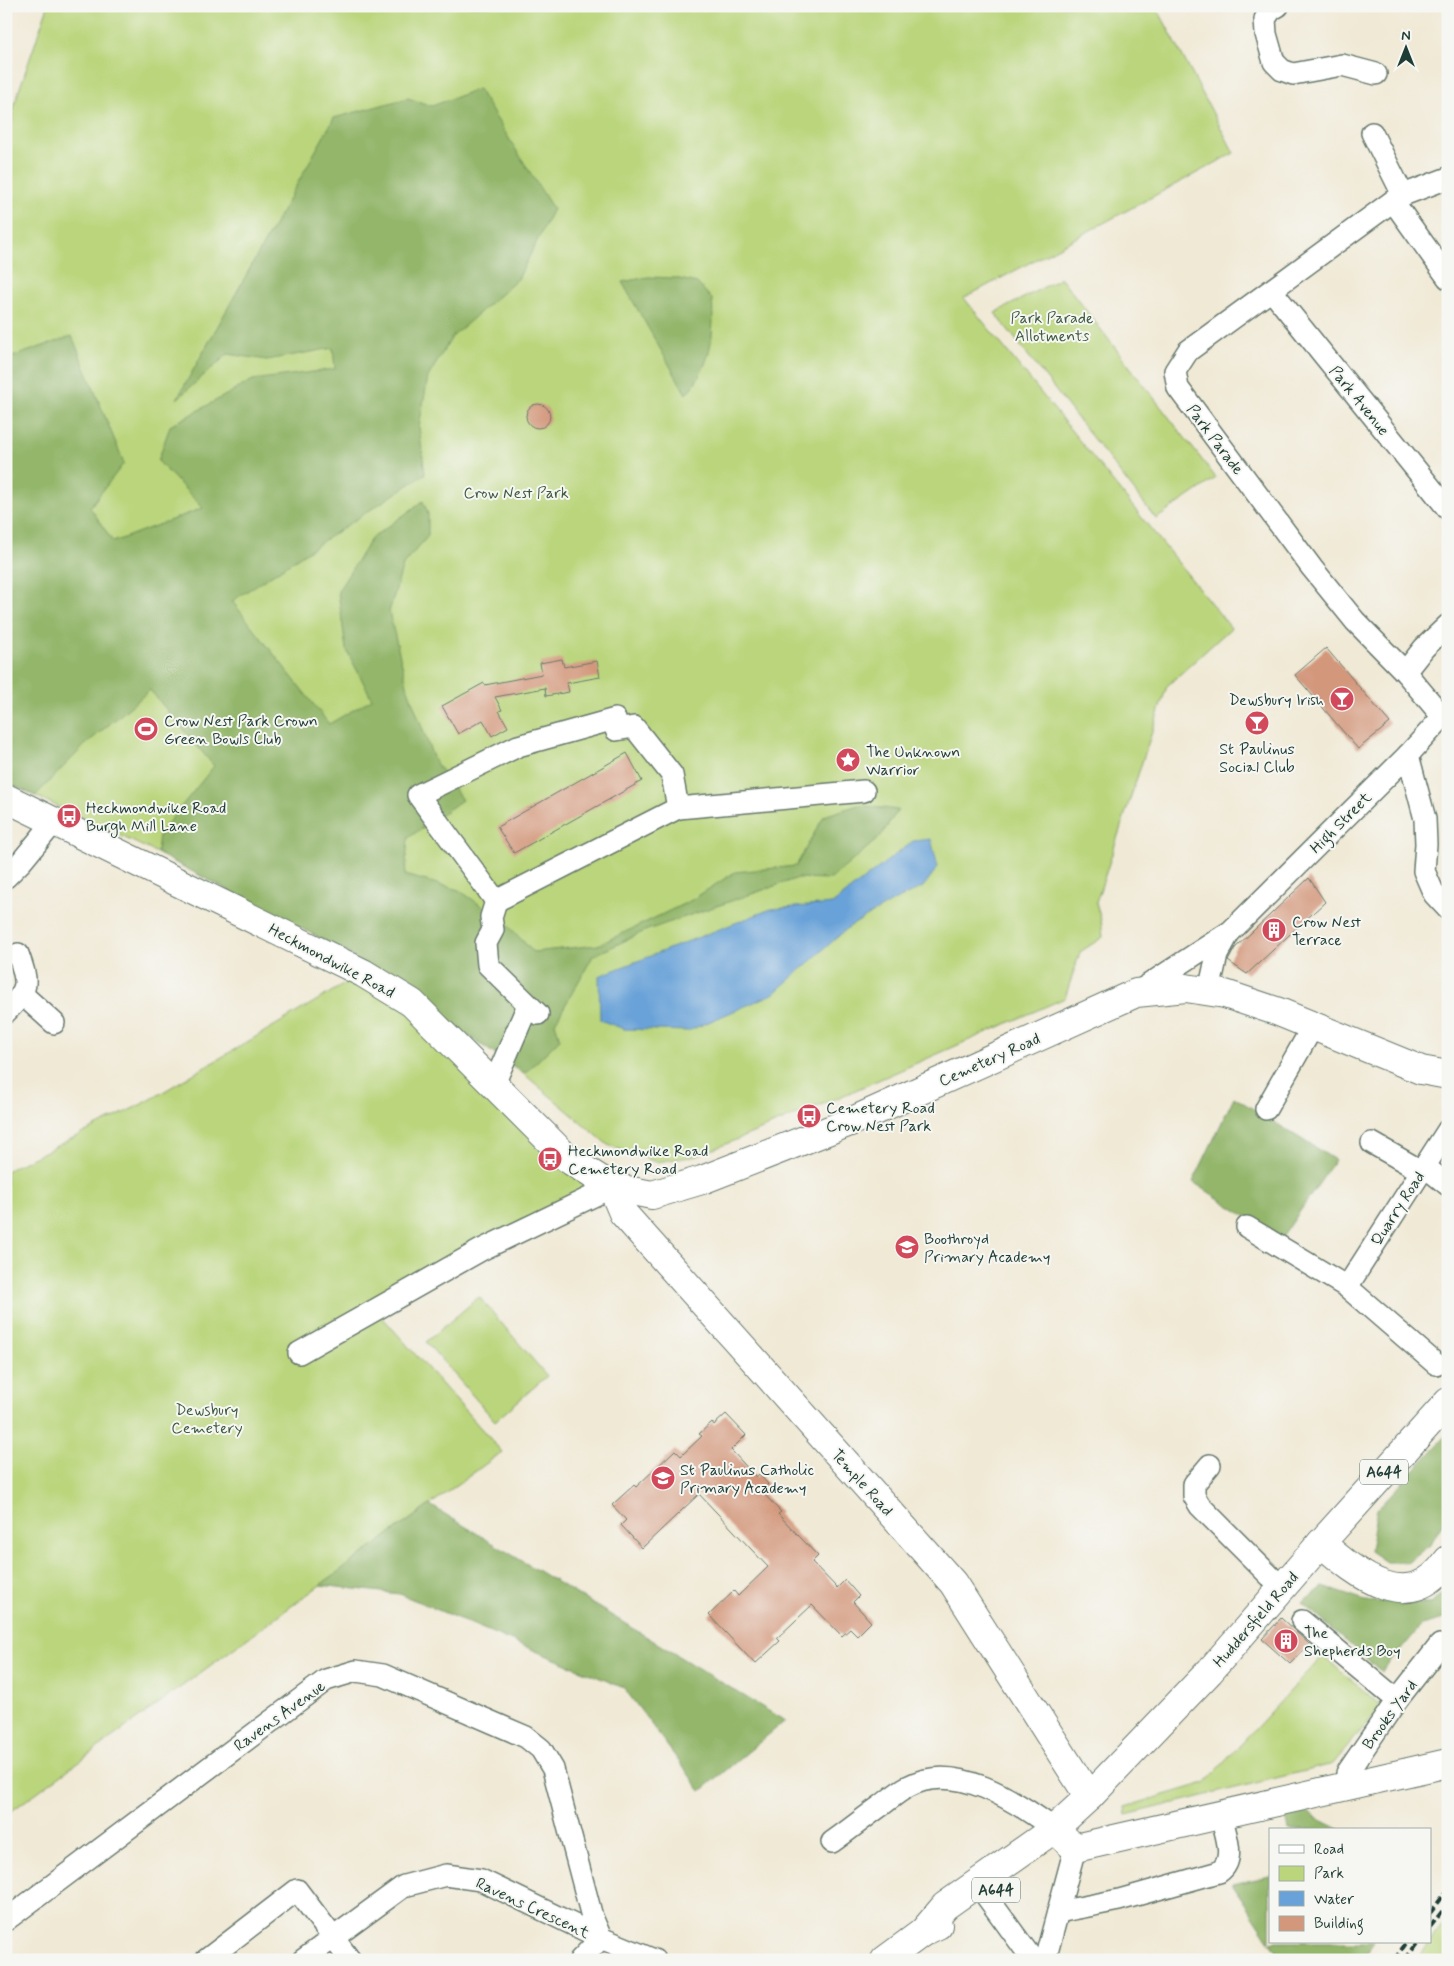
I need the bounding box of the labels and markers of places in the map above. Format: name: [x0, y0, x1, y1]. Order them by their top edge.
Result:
bar icon: Dewsbury Irish: [1329, 686, 1355, 712]
place label: Dewsbury Irish: [1229, 690, 1324, 711]
bar icon: St Paulinus Social Club: [1244, 710, 1270, 736]
place label: Crow Nest Park Crown Green Bowls Club: [164, 711, 318, 750]
sports icon: Crow Nest Park Crown Green Bowls Club: [133, 716, 159, 742]
place label: St Paulinus Social Club: [1219, 739, 1295, 778]
place label: The Unknown Warrior: [866, 742, 960, 781]
place icon: The Unknown Warrior: [835, 747, 861, 773]
place label: Heckmondwike Road Burgh Mill Lane: [86, 798, 226, 838]
bus stop icon: Heckmondwike Road Burgh Mill Lane: [56, 803, 82, 829]
place label: Crow Nest Terrace: [1292, 912, 1361, 951]
building icon: Crow Nest Terrace: [1261, 917, 1287, 943]
place label: Cemetery Road Crow Nest Park: [826, 1098, 935, 1137]
bus stop icon: Cemetery Road Crow Nest Park: [796, 1103, 822, 1129]
place label: Heckmondwike Road Cemetery Road: [568, 1141, 708, 1180]
bus stop icon: Heckmondwike Road Cemetery Road: [537, 1146, 563, 1172]
place label: Boothroyd Primary Academy: [924, 1229, 1050, 1268]
school or university icon: Boothroyd Primary Academy: [894, 1234, 920, 1260]
place label: St Paulinus Catholic Primary Academy: [680, 1460, 815, 1499]
school or university icon: St Paulinus Catholic Primary Academy: [650, 1465, 676, 1491]
place label: The Shepherds Boy: [1304, 1623, 1401, 1662]
building icon: The Shepherds Boy: [1273, 1628, 1299, 1654]

